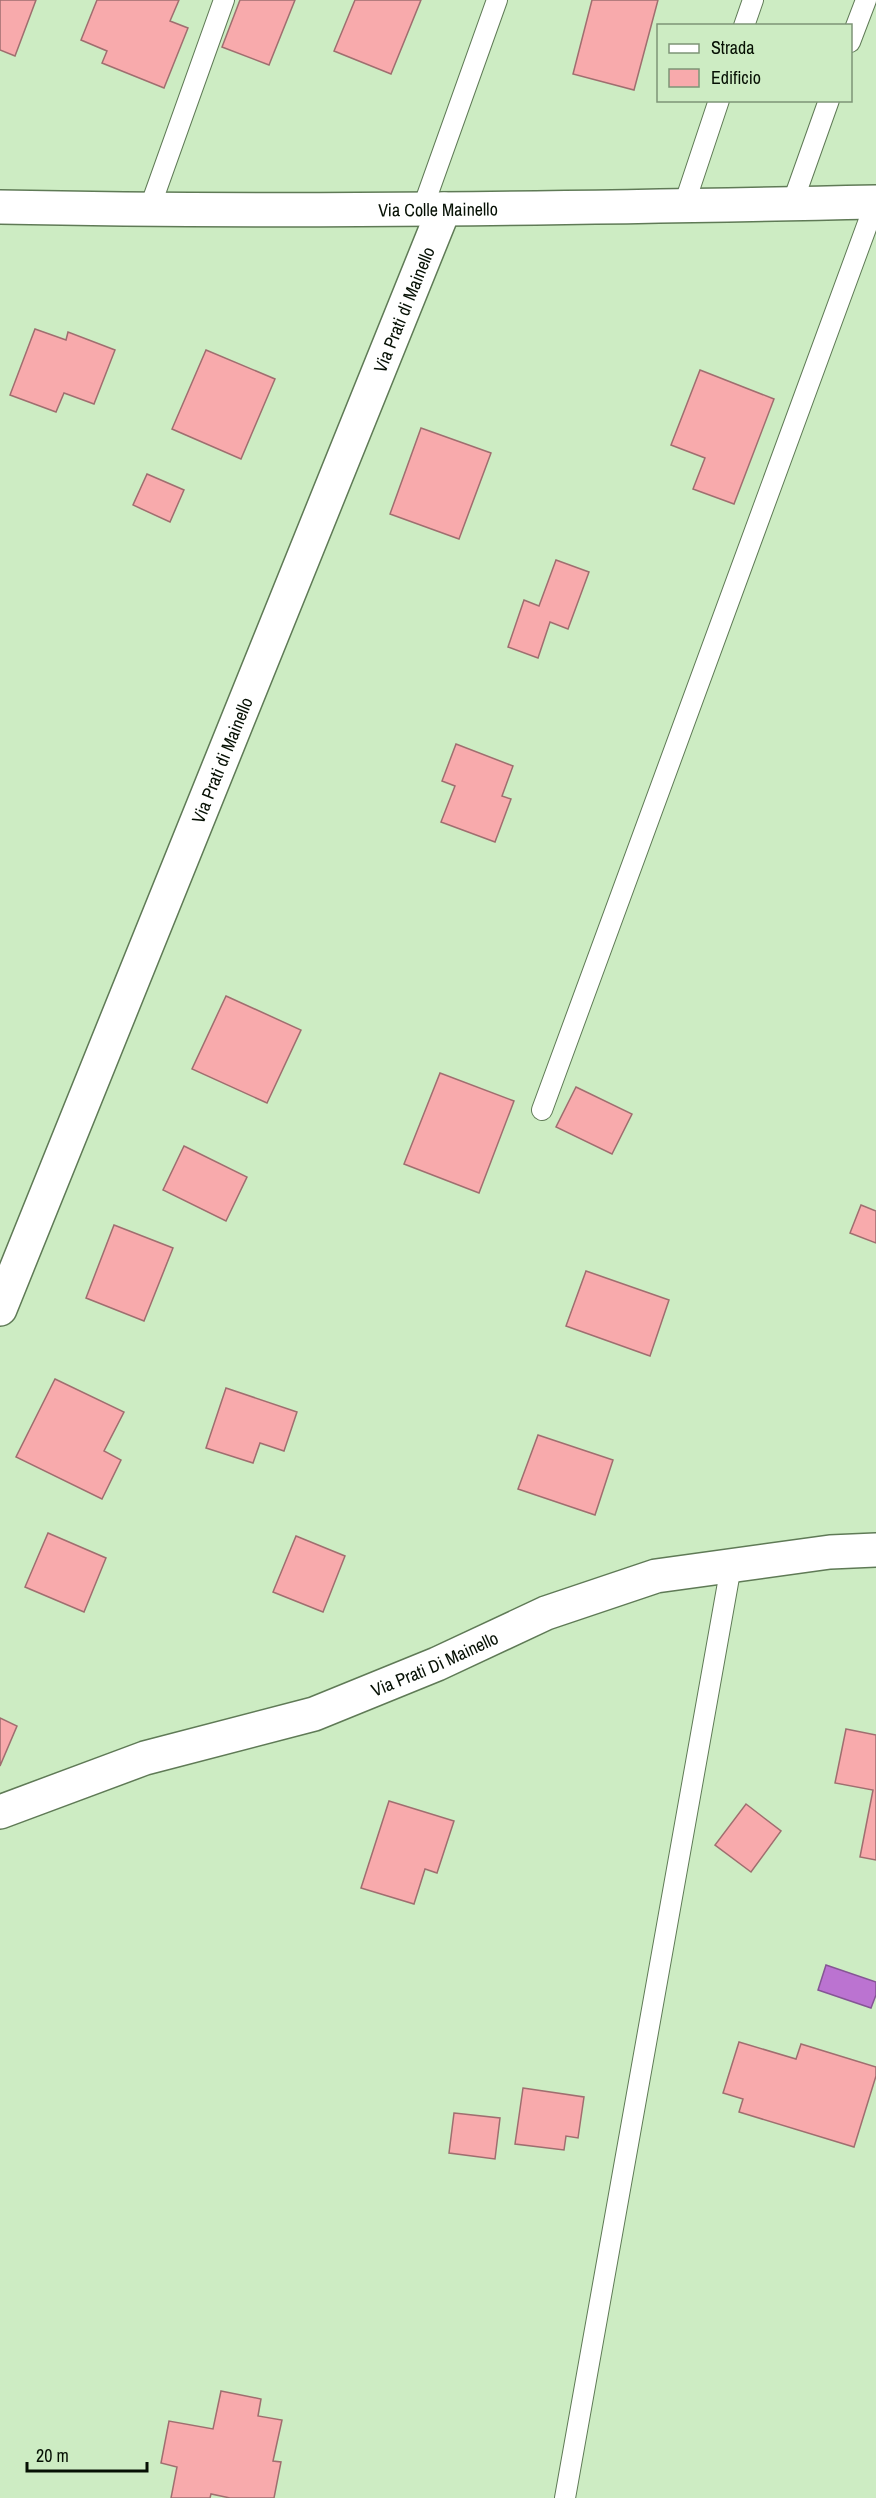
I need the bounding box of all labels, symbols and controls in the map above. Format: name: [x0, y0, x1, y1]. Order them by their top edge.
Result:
legend: [657, 24, 852, 102]
text: Strada: [711, 35, 755, 60]
text: Edificio: [711, 65, 761, 90]
street label: Via Colle Mainello: [378, 196, 498, 222]
street label: Via Prati di Mainello: [367, 243, 440, 376]
street label: Via Prati di Mainello: [185, 693, 258, 827]
street label: Via Prati Di Mainello: [367, 1625, 502, 1702]
scale bar: [27, 2435, 147, 2473]
text: 20 m: [36, 2443, 69, 2468]

